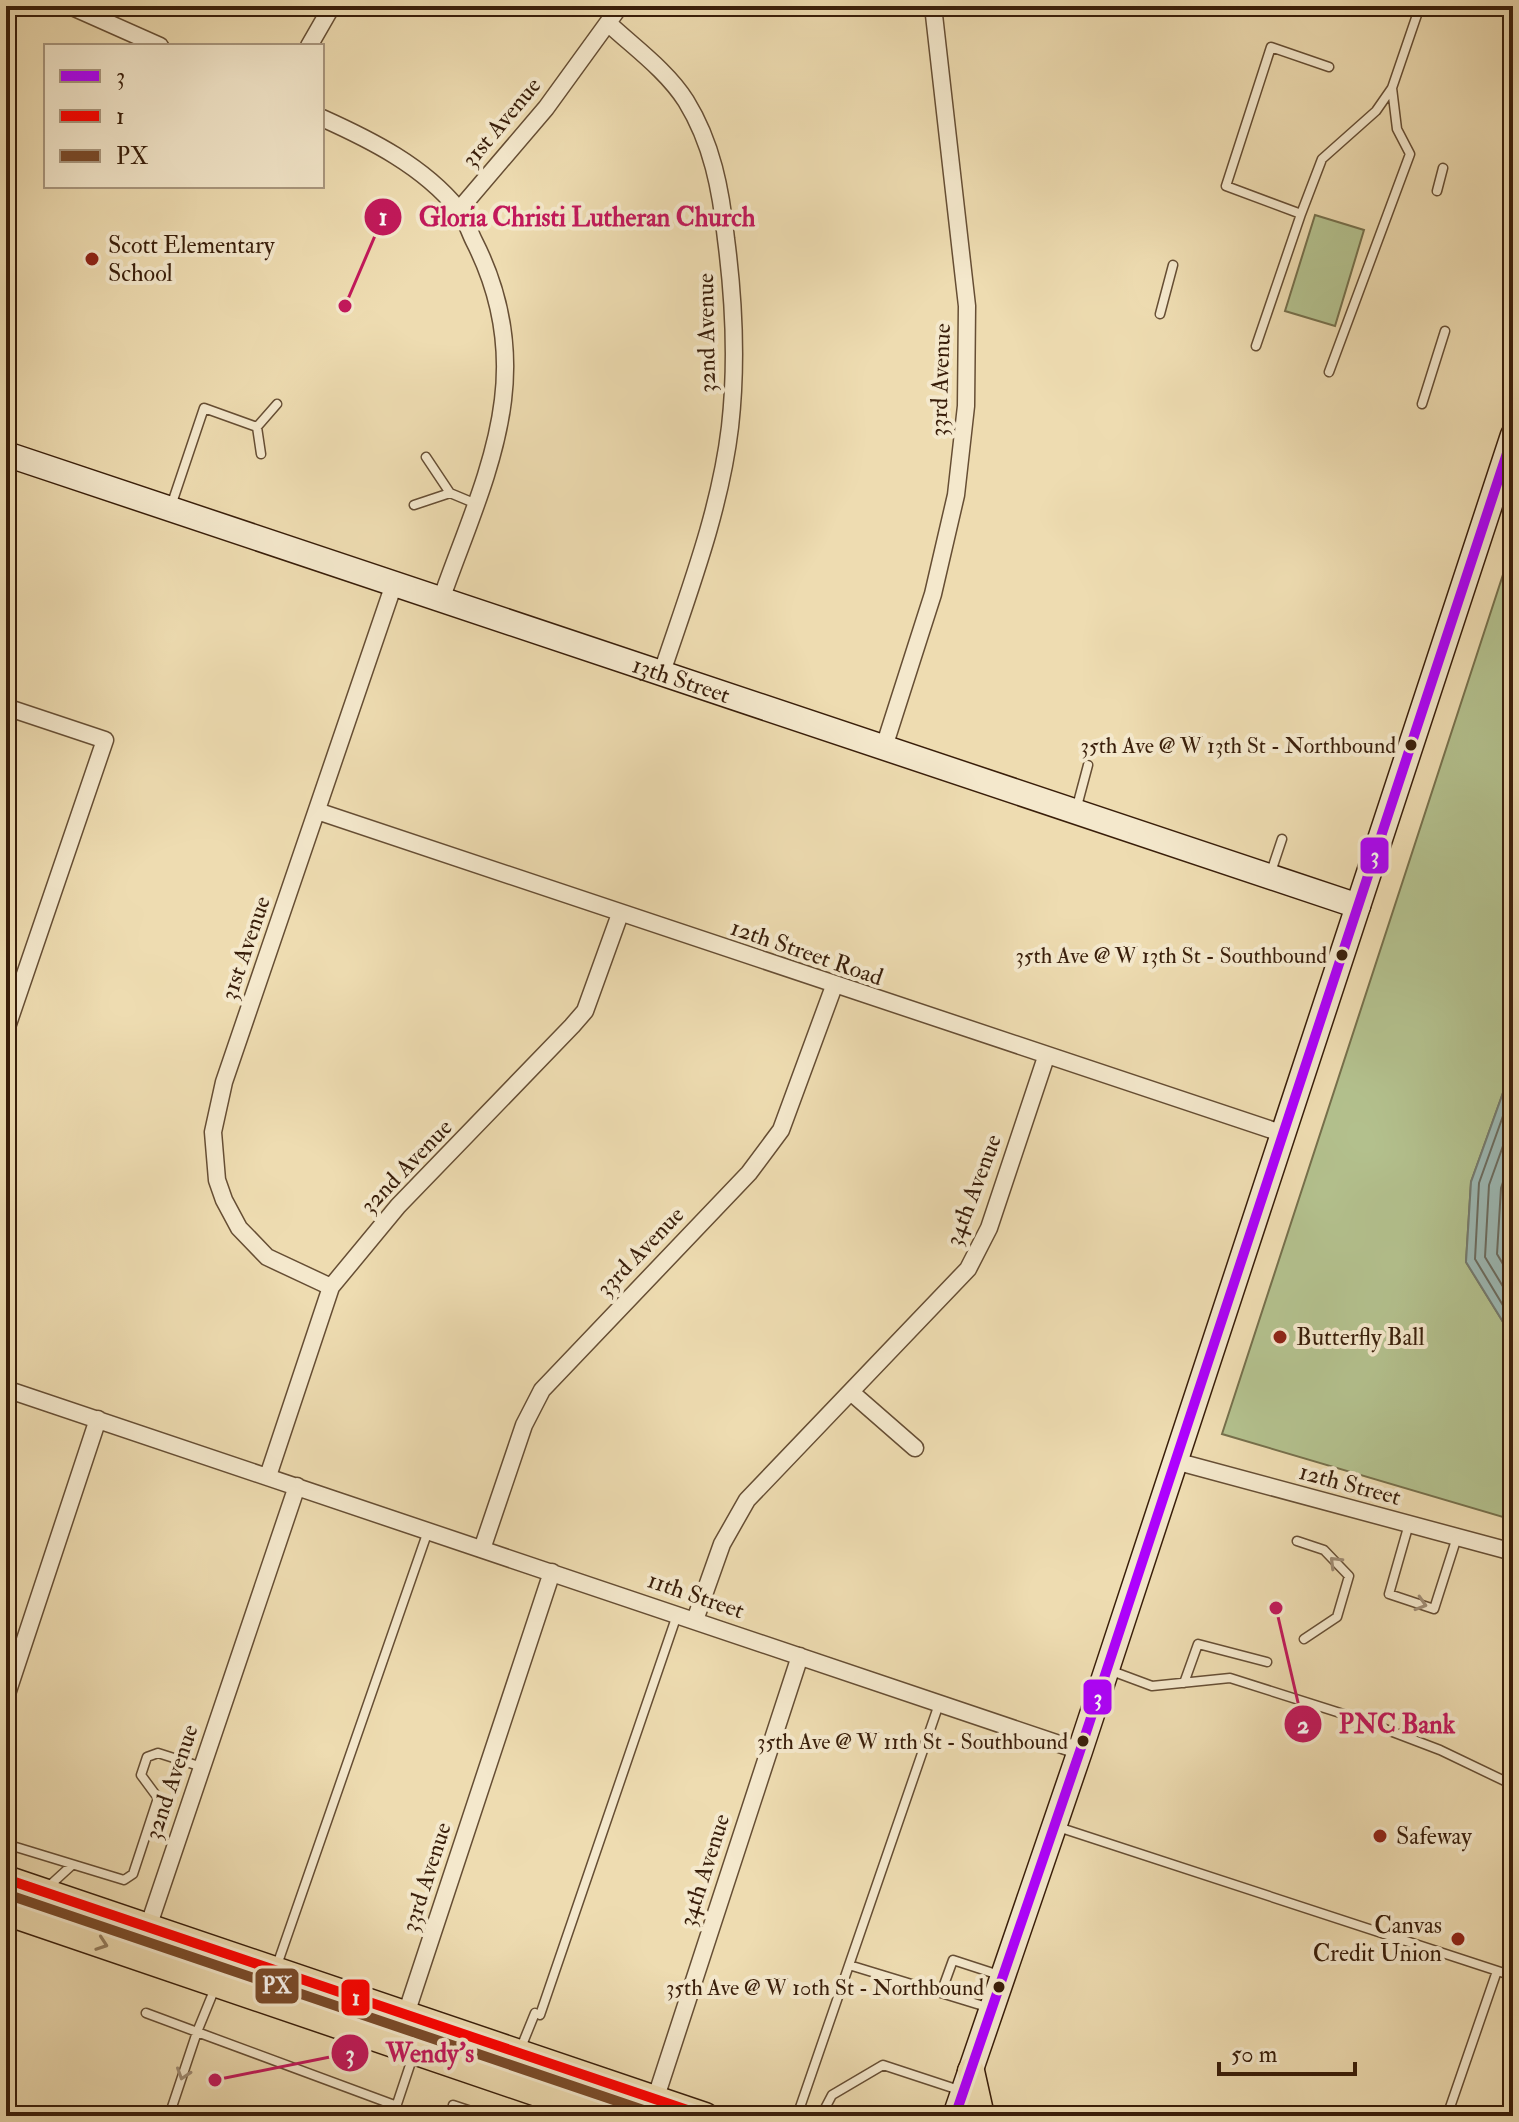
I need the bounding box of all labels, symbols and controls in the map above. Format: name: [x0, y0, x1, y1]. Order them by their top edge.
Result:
legend: [44, 44, 324, 188]
text: 3: [116, 61, 125, 92]
street label: 31st Avenue: [455, 71, 548, 174]
text: 1: [116, 101, 125, 132]
text: PX: [116, 141, 149, 172]
callout: Gloria Christi Lutheran Church: [363, 192, 772, 242]
text: 1: [379, 202, 387, 233]
text: Gloria Christi Lutheran Church: [419, 202, 756, 234]
place label: Scott Elementary School: [108, 230, 275, 289]
marker: Scott Elementary School: [83, 250, 101, 268]
street label: 32nd Avenue: [690, 273, 723, 393]
street label: 33rd Avenue: [923, 323, 958, 437]
street label: 13th Street: [628, 650, 734, 711]
place label: 35th Ave @ W 13th St - Northbound: [1081, 732, 1396, 760]
marker: 35th Ave @ W 13th St - Northbound: [1403, 737, 1419, 753]
line badge: 3: [1359, 836, 1390, 875]
text: 3: [1371, 842, 1379, 870]
street label: 31st Avenue: [213, 892, 278, 1004]
street label: 12th Street Road: [727, 912, 887, 993]
place label: 35th Ave @ W 13th St - Southbound: [1015, 942, 1327, 970]
marker: 35th Ave @ W 13th St - Southbound: [1334, 947, 1350, 963]
street label: 32nd Avenue: [354, 1112, 459, 1220]
street label: 34th Avenue: [938, 1130, 1009, 1250]
street label: 33rd Avenue: [590, 1200, 691, 1303]
place label: Butterfly Ball: [1296, 1322, 1425, 1353]
marker: Butterfly Ball: [1271, 1328, 1289, 1346]
street label: 12th Street: [1296, 1456, 1404, 1513]
one-way arrow: [1330, 1557, 1344, 1571]
street label: 11th Street: [643, 1564, 749, 1627]
one-way arrow: [1414, 1595, 1427, 1611]
line badge: 3: [1082, 1678, 1113, 1716]
text: 3: [1094, 1684, 1102, 1712]
callout: PNC Bank: [1283, 1699, 1471, 1749]
text: PNC Bank: [1339, 1709, 1456, 1741]
text: 2: [1297, 1710, 1309, 1741]
street label: 32nd Avenue: [137, 1720, 206, 1844]
place label: 35th Ave @ W 11th St - Southbound: [757, 1728, 1068, 1756]
marker: 35th Ave @ W 11th St - Southbound: [1075, 1733, 1091, 1749]
street label: 34th Avenue: [672, 1810, 737, 1931]
street label: 33rd Avenue: [394, 1818, 459, 1936]
place label: Safeway: [1396, 1821, 1472, 1852]
marker: Safeway: [1371, 1827, 1389, 1845]
place label: Canvas Credit Union: [1313, 1910, 1442, 1969]
marker: Canvas Credit Union: [1449, 1930, 1467, 1948]
one-way arrow: [94, 1935, 108, 1951]
line badge: PX: [254, 1967, 300, 2005]
text: PX: [262, 1972, 292, 2000]
place label: 35th Ave @ W 10th St - Northbound: [666, 1974, 984, 2002]
line badge: 1: [340, 1978, 371, 2017]
marker: 35th Ave @ W 10th St - Northbound: [991, 1979, 1007, 1995]
text: 1: [352, 1984, 360, 2012]
scale bar: [1219, 2026, 1355, 2076]
callout: Wendy's: [330, 2028, 490, 2078]
text: Wendy's: [385, 2038, 474, 2071]
text: 3: [345, 2039, 355, 2070]
text: 50 m: [1231, 2039, 1278, 2070]
one-way arrow: [176, 2067, 192, 2080]

